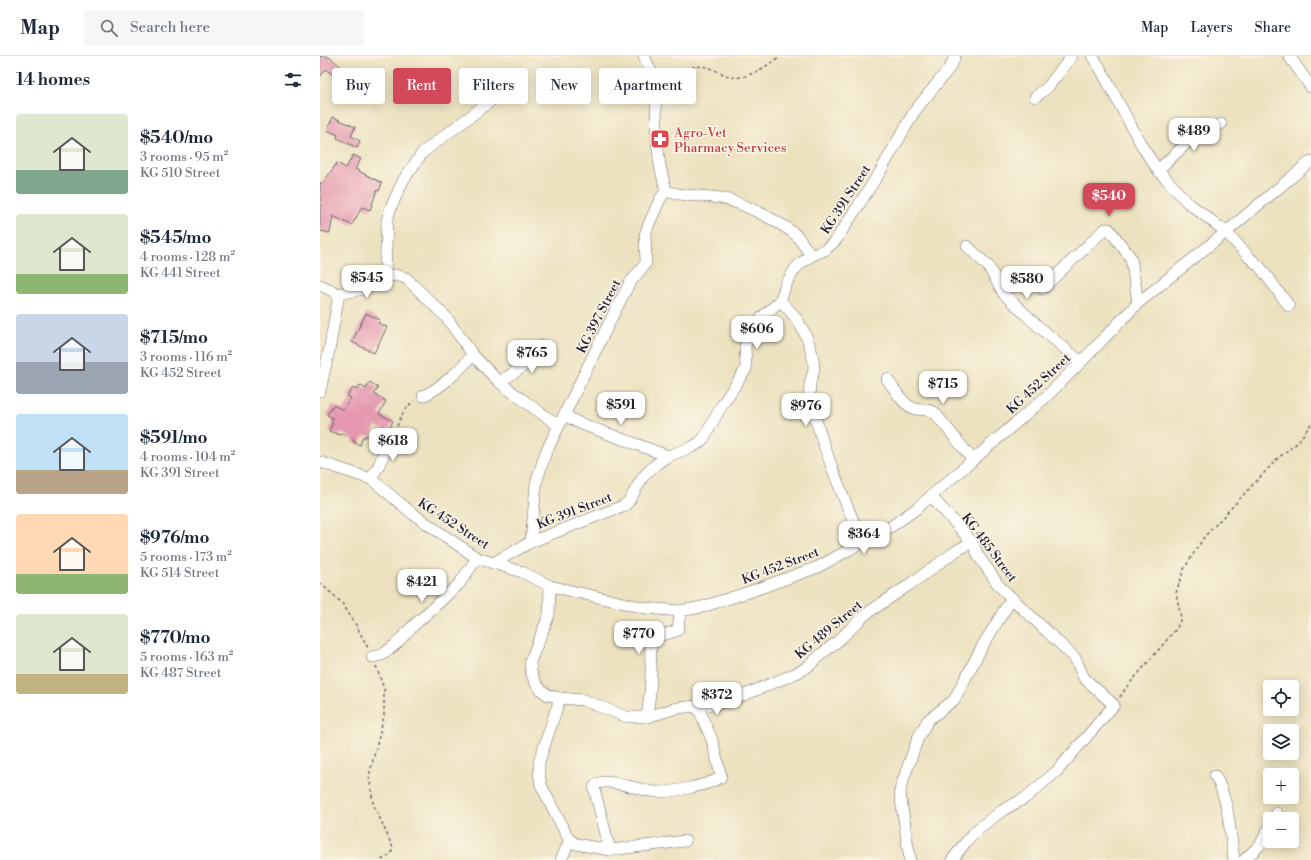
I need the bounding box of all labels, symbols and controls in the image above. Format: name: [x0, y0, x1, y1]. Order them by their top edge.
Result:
search box: [84, 10, 364, 46]
text: Map: [20, 16, 60, 40]
icon: search: [98, 17, 120, 39]
text: Search here: [130, 18, 210, 37]
text: Map: [1141, 19, 1168, 37]
text: Layers: [1190, 19, 1233, 37]
text: Share: [1255, 19, 1291, 37]
chip: Buy: [332, 68, 385, 104]
chip: Rent: [393, 68, 451, 104]
chip: Filters: [459, 68, 528, 104]
chip: New: [536, 68, 591, 104]
chip: Apartment: [599, 68, 696, 104]
text: 14 homes: [16, 69, 90, 91]
icon: filters: [282, 69, 304, 91]
pin: $489: [1170, 118, 1218, 152]
text: $489: [1178, 123, 1210, 139]
place label: Agro-Vet Pharmacy Services: [673, 125, 787, 156]
text: $540/mo: [140, 127, 213, 149]
pharmacy icon: Agro-Vet Pharmacy Services: [649, 128, 671, 150]
icon: home: [48, 130, 96, 178]
text: 3 rooms · 95 m²: [140, 149, 228, 165]
street label: KG 391 Street: [817, 162, 874, 237]
text: KG 510 Street: [140, 165, 220, 181]
pin: $540: [1085, 183, 1133, 217]
text: $540: [1092, 188, 1126, 204]
text: $545/mo: [140, 227, 212, 249]
icon: home: [48, 230, 96, 278]
text: 4 rooms · 128 m²: [140, 249, 235, 265]
text: KG 441 Street: [140, 265, 221, 281]
pin: $545: [343, 265, 391, 299]
pin: $580: [1003, 266, 1051, 300]
text: $545: [351, 270, 383, 286]
text: $580: [1010, 271, 1044, 287]
street label: KG 397 Street: [573, 276, 625, 356]
pin: $606: [733, 316, 781, 350]
text: $606: [740, 321, 774, 337]
text: $715/mo: [140, 327, 208, 349]
icon: home: [48, 330, 96, 378]
pin: $765: [508, 340, 556, 374]
text: $765: [516, 345, 548, 361]
text: 3 rooms · 116 m²: [140, 349, 232, 365]
street label: KG 452 Street: [1003, 350, 1074, 417]
text: KG 452 Street: [140, 365, 222, 381]
pin: $715: [919, 371, 967, 405]
text: $715: [928, 376, 958, 392]
pin: $591: [597, 392, 645, 426]
pin: $976: [782, 393, 830, 427]
text: $591: [606, 397, 636, 413]
text: $976: [790, 398, 822, 414]
text: $591/mo: [140, 427, 208, 449]
pin: $618: [369, 428, 417, 462]
icon: home: [48, 430, 96, 478]
text: $618: [378, 433, 408, 449]
text: 4 rooms · 104 m²: [140, 449, 235, 465]
text: KG 391 Street: [140, 465, 220, 481]
street label: KG 391 Street: [534, 489, 615, 533]
street label: KG 452 Street: [415, 495, 492, 553]
street label: KG 485 Street: [958, 510, 1021, 586]
pin: $364: [840, 521, 888, 555]
text: $364: [848, 526, 880, 542]
text: $976/mo: [140, 527, 210, 549]
icon: home: [48, 530, 96, 578]
street label: KG 452 Street: [739, 544, 822, 588]
text: 5 rooms · 173 m²: [140, 549, 232, 565]
text: KG 514 Street: [140, 565, 219, 581]
pin: $421: [398, 569, 446, 603]
text: $421: [407, 574, 437, 590]
street label: KG 489 Street: [792, 597, 866, 663]
pin: $770: [615, 621, 663, 655]
text: $770: [623, 626, 655, 642]
text: $770/mo: [140, 627, 210, 649]
icon: home: [48, 630, 96, 678]
text: 5 rooms · 163 m²: [140, 649, 233, 665]
text: KG 487 Street: [140, 665, 221, 681]
map controls: [1263, 680, 1299, 848]
button: locate: [1263, 680, 1299, 716]
pin: $372: [693, 682, 741, 716]
text: $372: [702, 687, 732, 703]
button: layers: [1263, 724, 1299, 760]
button: +: [1263, 768, 1299, 804]
button: −: [1263, 812, 1299, 848]

